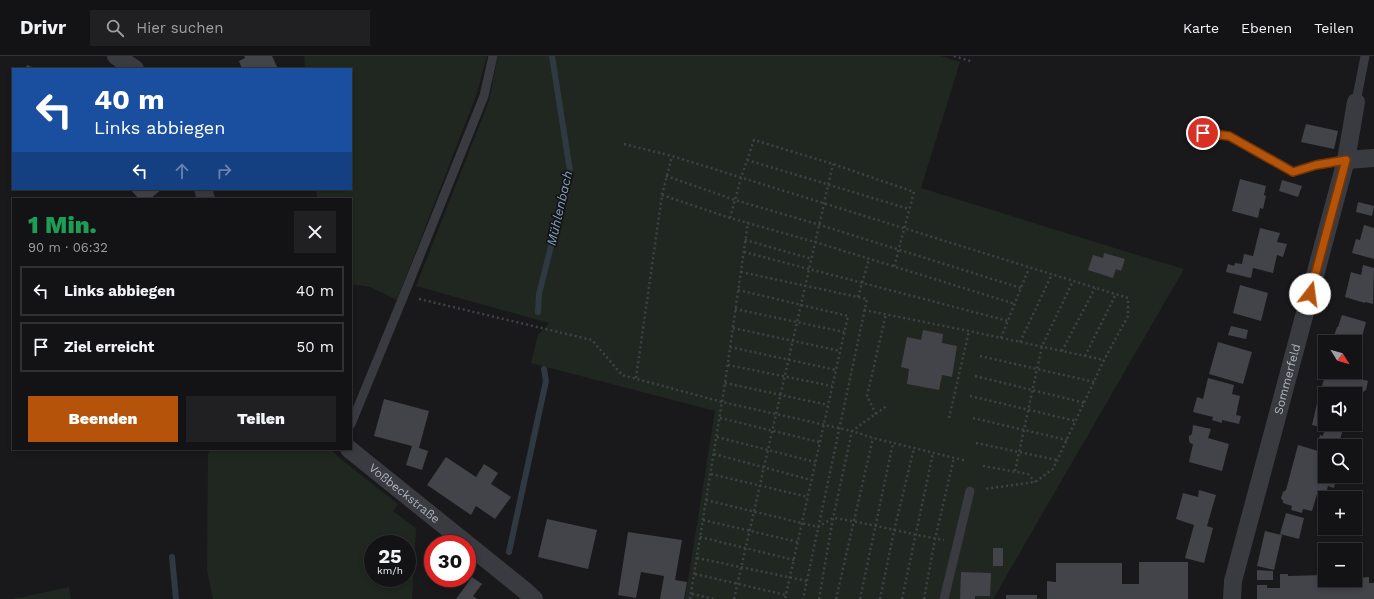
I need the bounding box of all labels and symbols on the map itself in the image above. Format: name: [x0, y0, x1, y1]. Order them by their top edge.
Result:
pin: [1186, 116, 1220, 150]
water label: Mühlenbach: [544, 169, 575, 247]
position arrow: [1289, 273, 1331, 315]
north arrow: [1318, 335, 1362, 379]
street label: Sommerfeld: [1271, 342, 1303, 416]
street label: Voßbeckstraße: [366, 461, 443, 526]
speed limit sign: 30: [424, 535, 476, 587]

